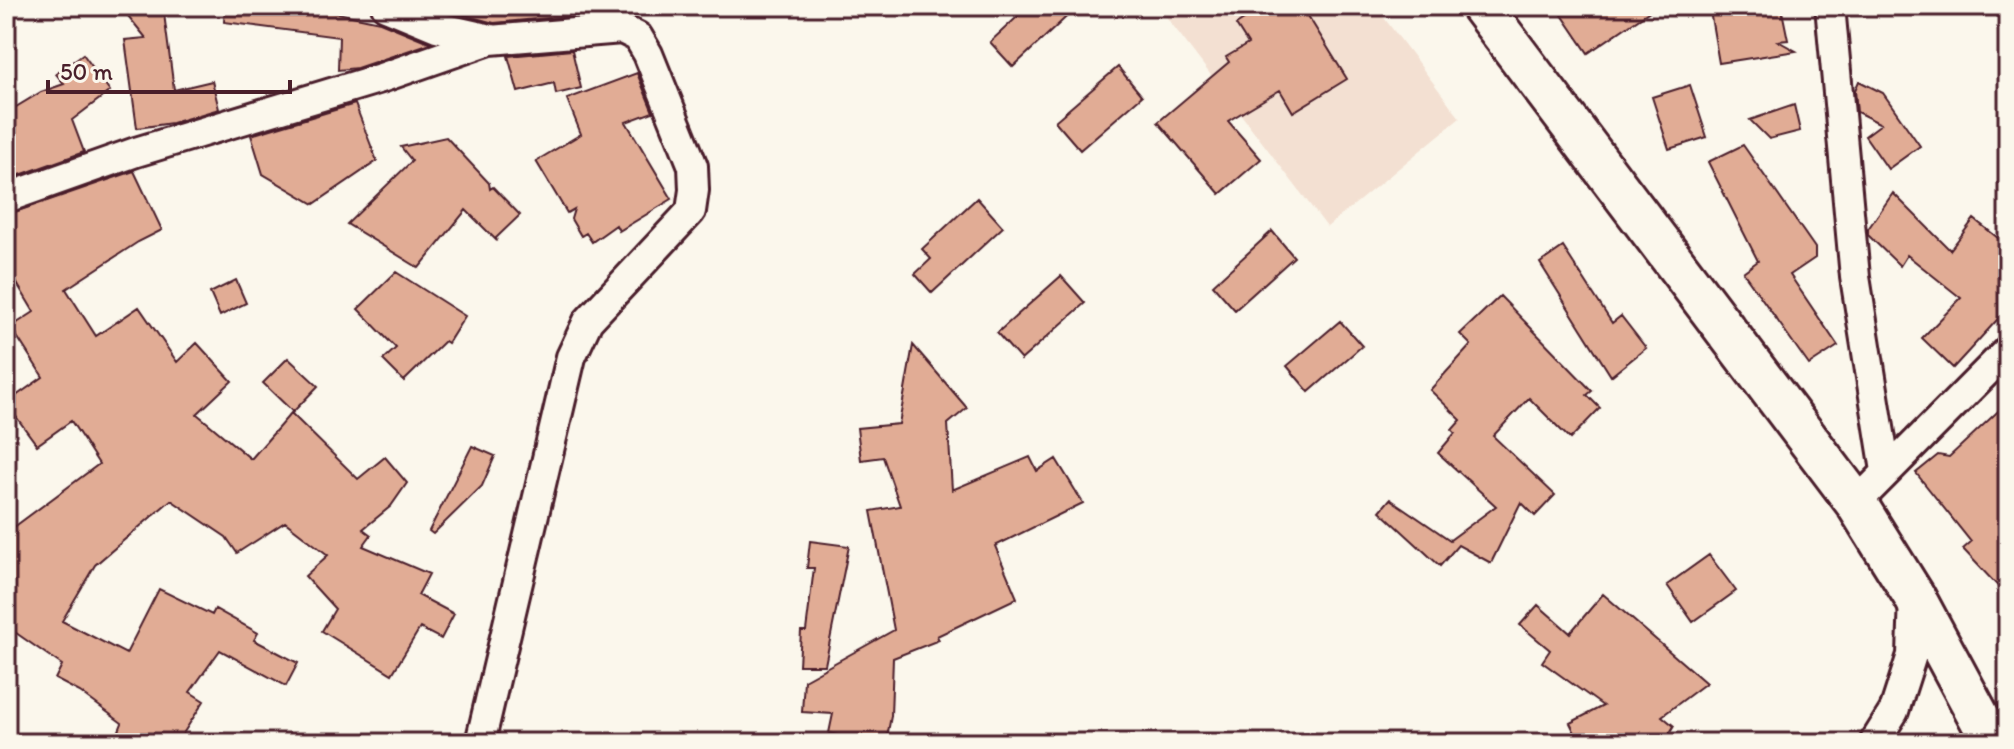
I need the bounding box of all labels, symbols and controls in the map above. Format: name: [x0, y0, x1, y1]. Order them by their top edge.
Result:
scale bar: [48, 44, 290, 94]
text: 50 m: [60, 57, 113, 86]

